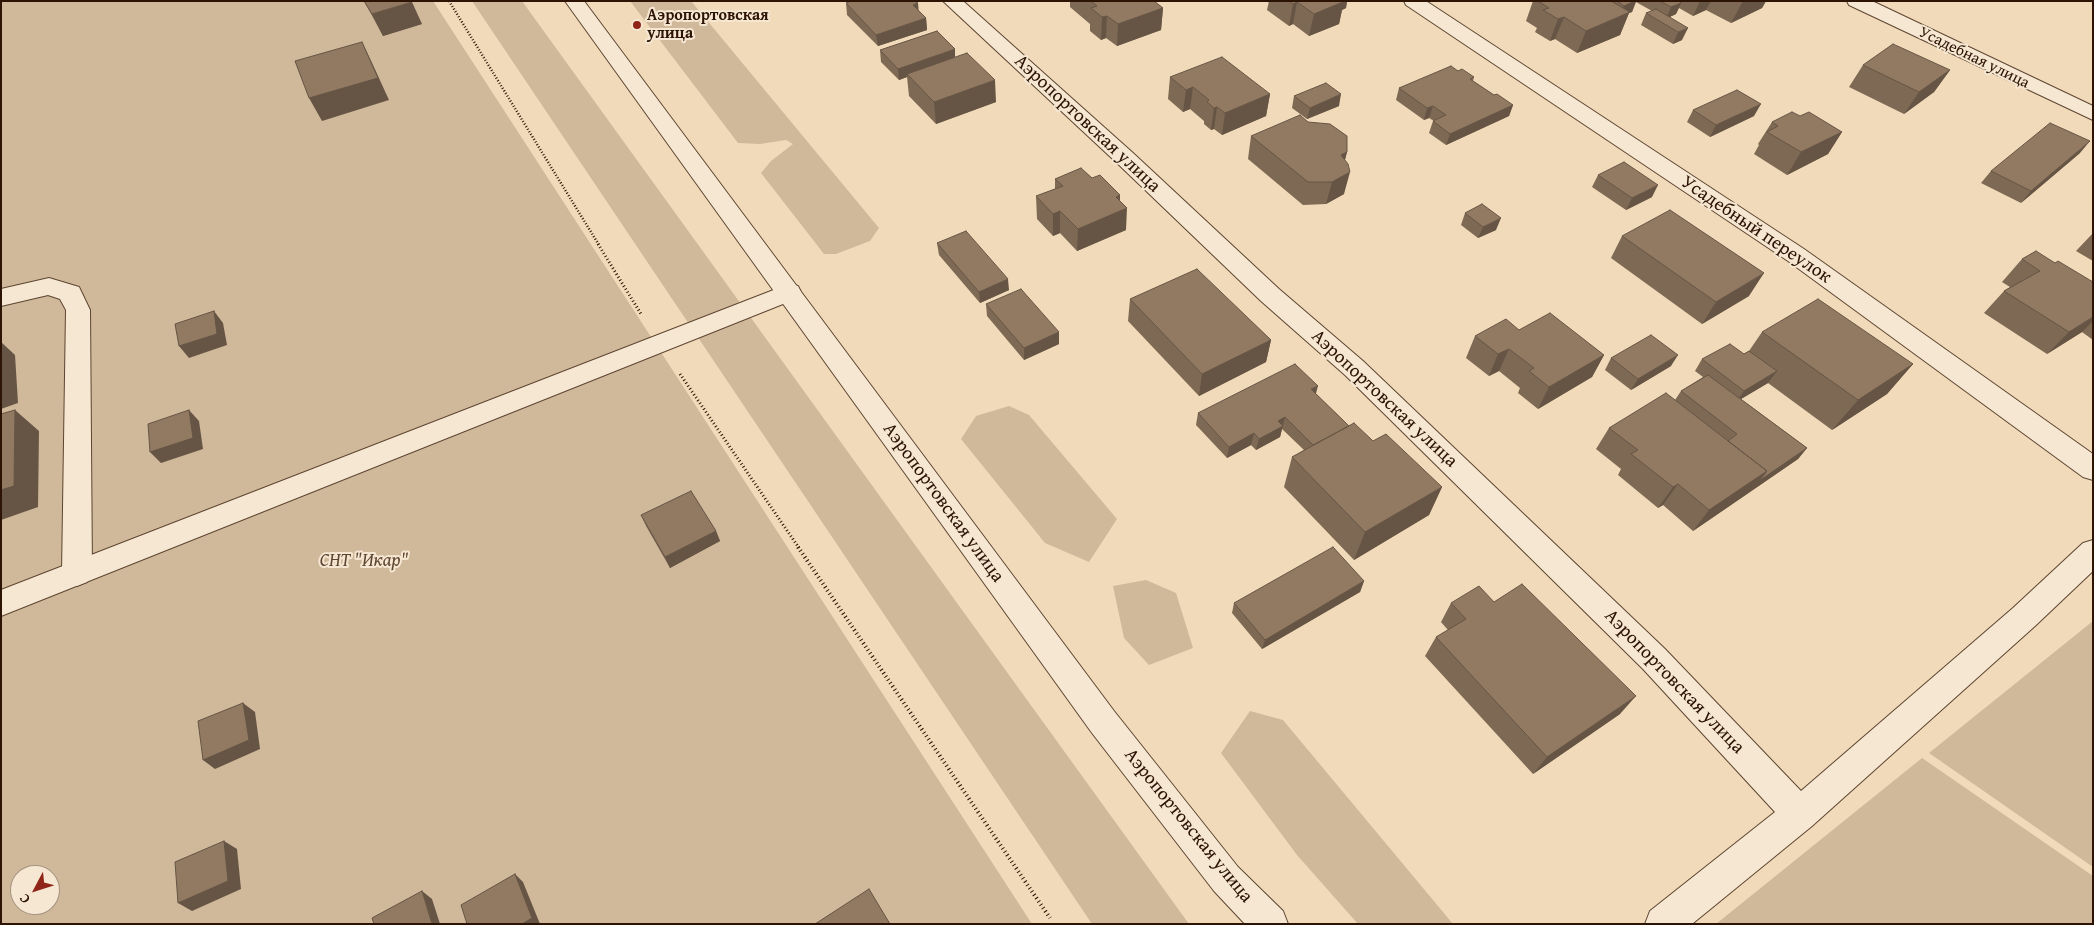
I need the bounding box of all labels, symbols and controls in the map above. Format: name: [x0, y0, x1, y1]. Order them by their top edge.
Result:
place label: Аэропортовская улица: [647, 6, 769, 44]
marker: Аэропортовская улица: [631, 19, 643, 31]
street label: Усадебная улица: [1916, 23, 2032, 93]
street label: Аэропортовская улица: [1009, 50, 1165, 198]
street label: Усадебный переулок: [1677, 171, 1835, 289]
street label: Аэропортовская улица: [1306, 325, 1462, 473]
street label: Аэропортовская улица: [877, 419, 1009, 587]
park label: СНТ "Икар": [320, 550, 408, 572]
street label: Аэропортовская улица: [1599, 605, 1749, 759]
street label: Аэропортовская улица: [1119, 744, 1257, 908]
north arrow: [10, 865, 60, 915]
text: С: [14, 890, 34, 908]

